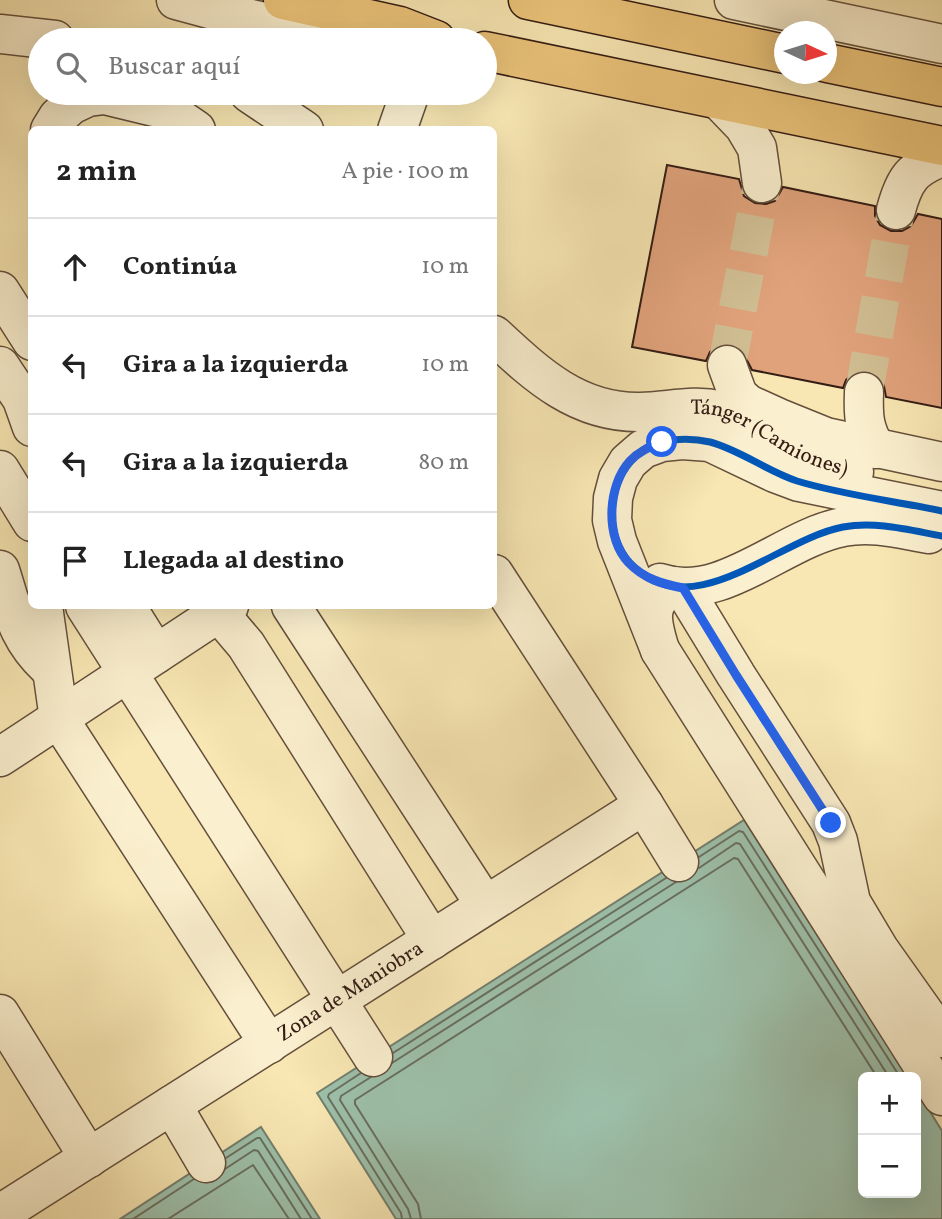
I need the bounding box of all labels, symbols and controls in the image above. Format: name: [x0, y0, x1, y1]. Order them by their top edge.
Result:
north arrow: [774, 21, 837, 84]
search box: [28, 28, 497, 105]
icon: search: [52, 48, 90, 86]
text: Buscar aquí: [108, 49, 240, 85]
text: 2 min: [56, 151, 137, 193]
text: A pie · 100 m: [342, 156, 469, 188]
icon: ahead: [56, 248, 94, 286]
text: Continúa: [123, 249, 237, 285]
text: 10 m: [421, 251, 469, 283]
icon: left: [56, 346, 94, 384]
text: Gira a la izquierda: [123, 347, 348, 383]
text: 10 m: [421, 349, 469, 381]
street label: Tánger (Camiones): [690, 393, 852, 484]
route start: [646, 426, 677, 457]
icon: left: [56, 444, 94, 482]
text: Gira a la izquierda: [123, 445, 348, 481]
text: 80 m: [419, 447, 469, 479]
icon: arrive: [56, 542, 94, 580]
text: Llegada al destino: [123, 543, 344, 579]
route end: [815, 807, 846, 838]
street label: Zona de Maniobra: [271, 934, 429, 1049]
map controls: [858, 1072, 921, 1198]
button: +: [858, 1072, 921, 1135]
button: −: [858, 1135, 921, 1198]

